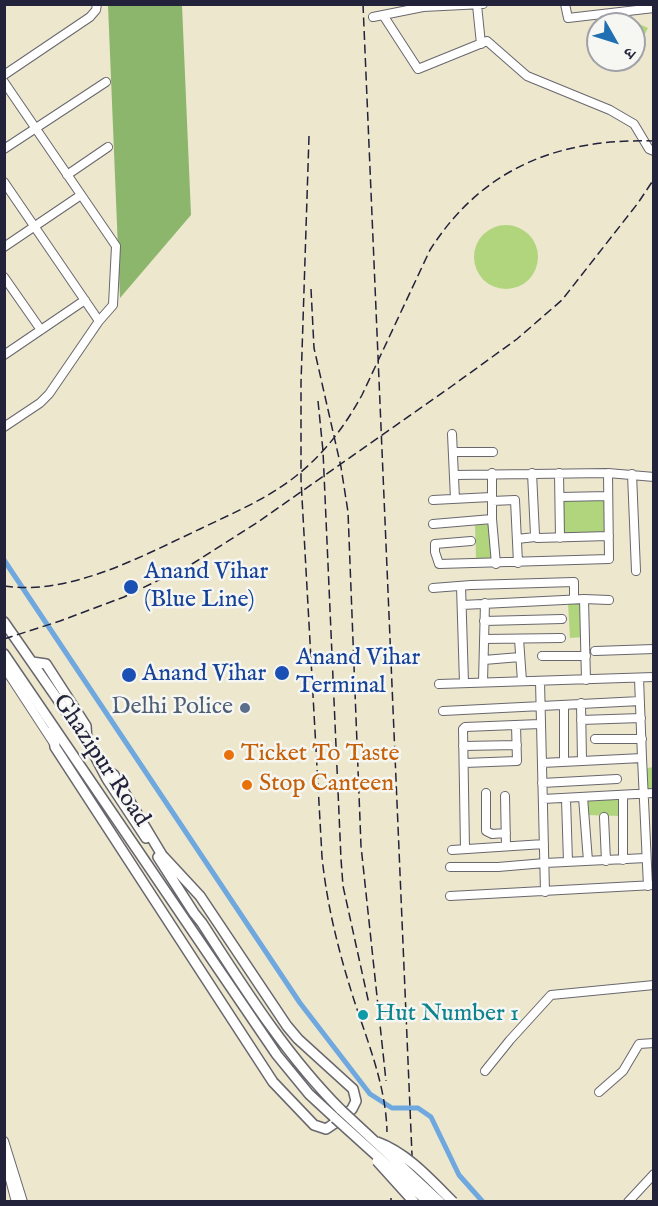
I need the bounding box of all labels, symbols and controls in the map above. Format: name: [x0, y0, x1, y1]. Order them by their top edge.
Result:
north arrow: [586, 12, 646, 72]
text: उ: [618, 43, 639, 62]
place label: Anand Vihar (Blue Line): [144, 559, 268, 615]
marker: Anand Vihar (Blue Line): [122, 578, 140, 596]
place label: Anand Vihar Terminal: [296, 645, 420, 701]
place label: Anand Vihar: [142, 661, 266, 689]
marker: Anand Vihar Terminal: [273, 664, 291, 682]
marker: Anand Vihar: [120, 666, 138, 684]
street label: Ghazipur Road: [45, 689, 155, 833]
place label: Delhi Police: [111, 694, 233, 722]
marker: Delhi Police: [238, 701, 252, 715]
place label: Ticket To Taste: [241, 741, 400, 769]
marker: Ticket To Taste: [222, 748, 236, 762]
place label: Stop Canteen: [259, 771, 394, 799]
marker: Stop Canteen: [240, 778, 254, 792]
place label: Hut Number 1: [375, 1001, 519, 1029]
marker: Hut Number 1: [356, 1008, 370, 1022]

